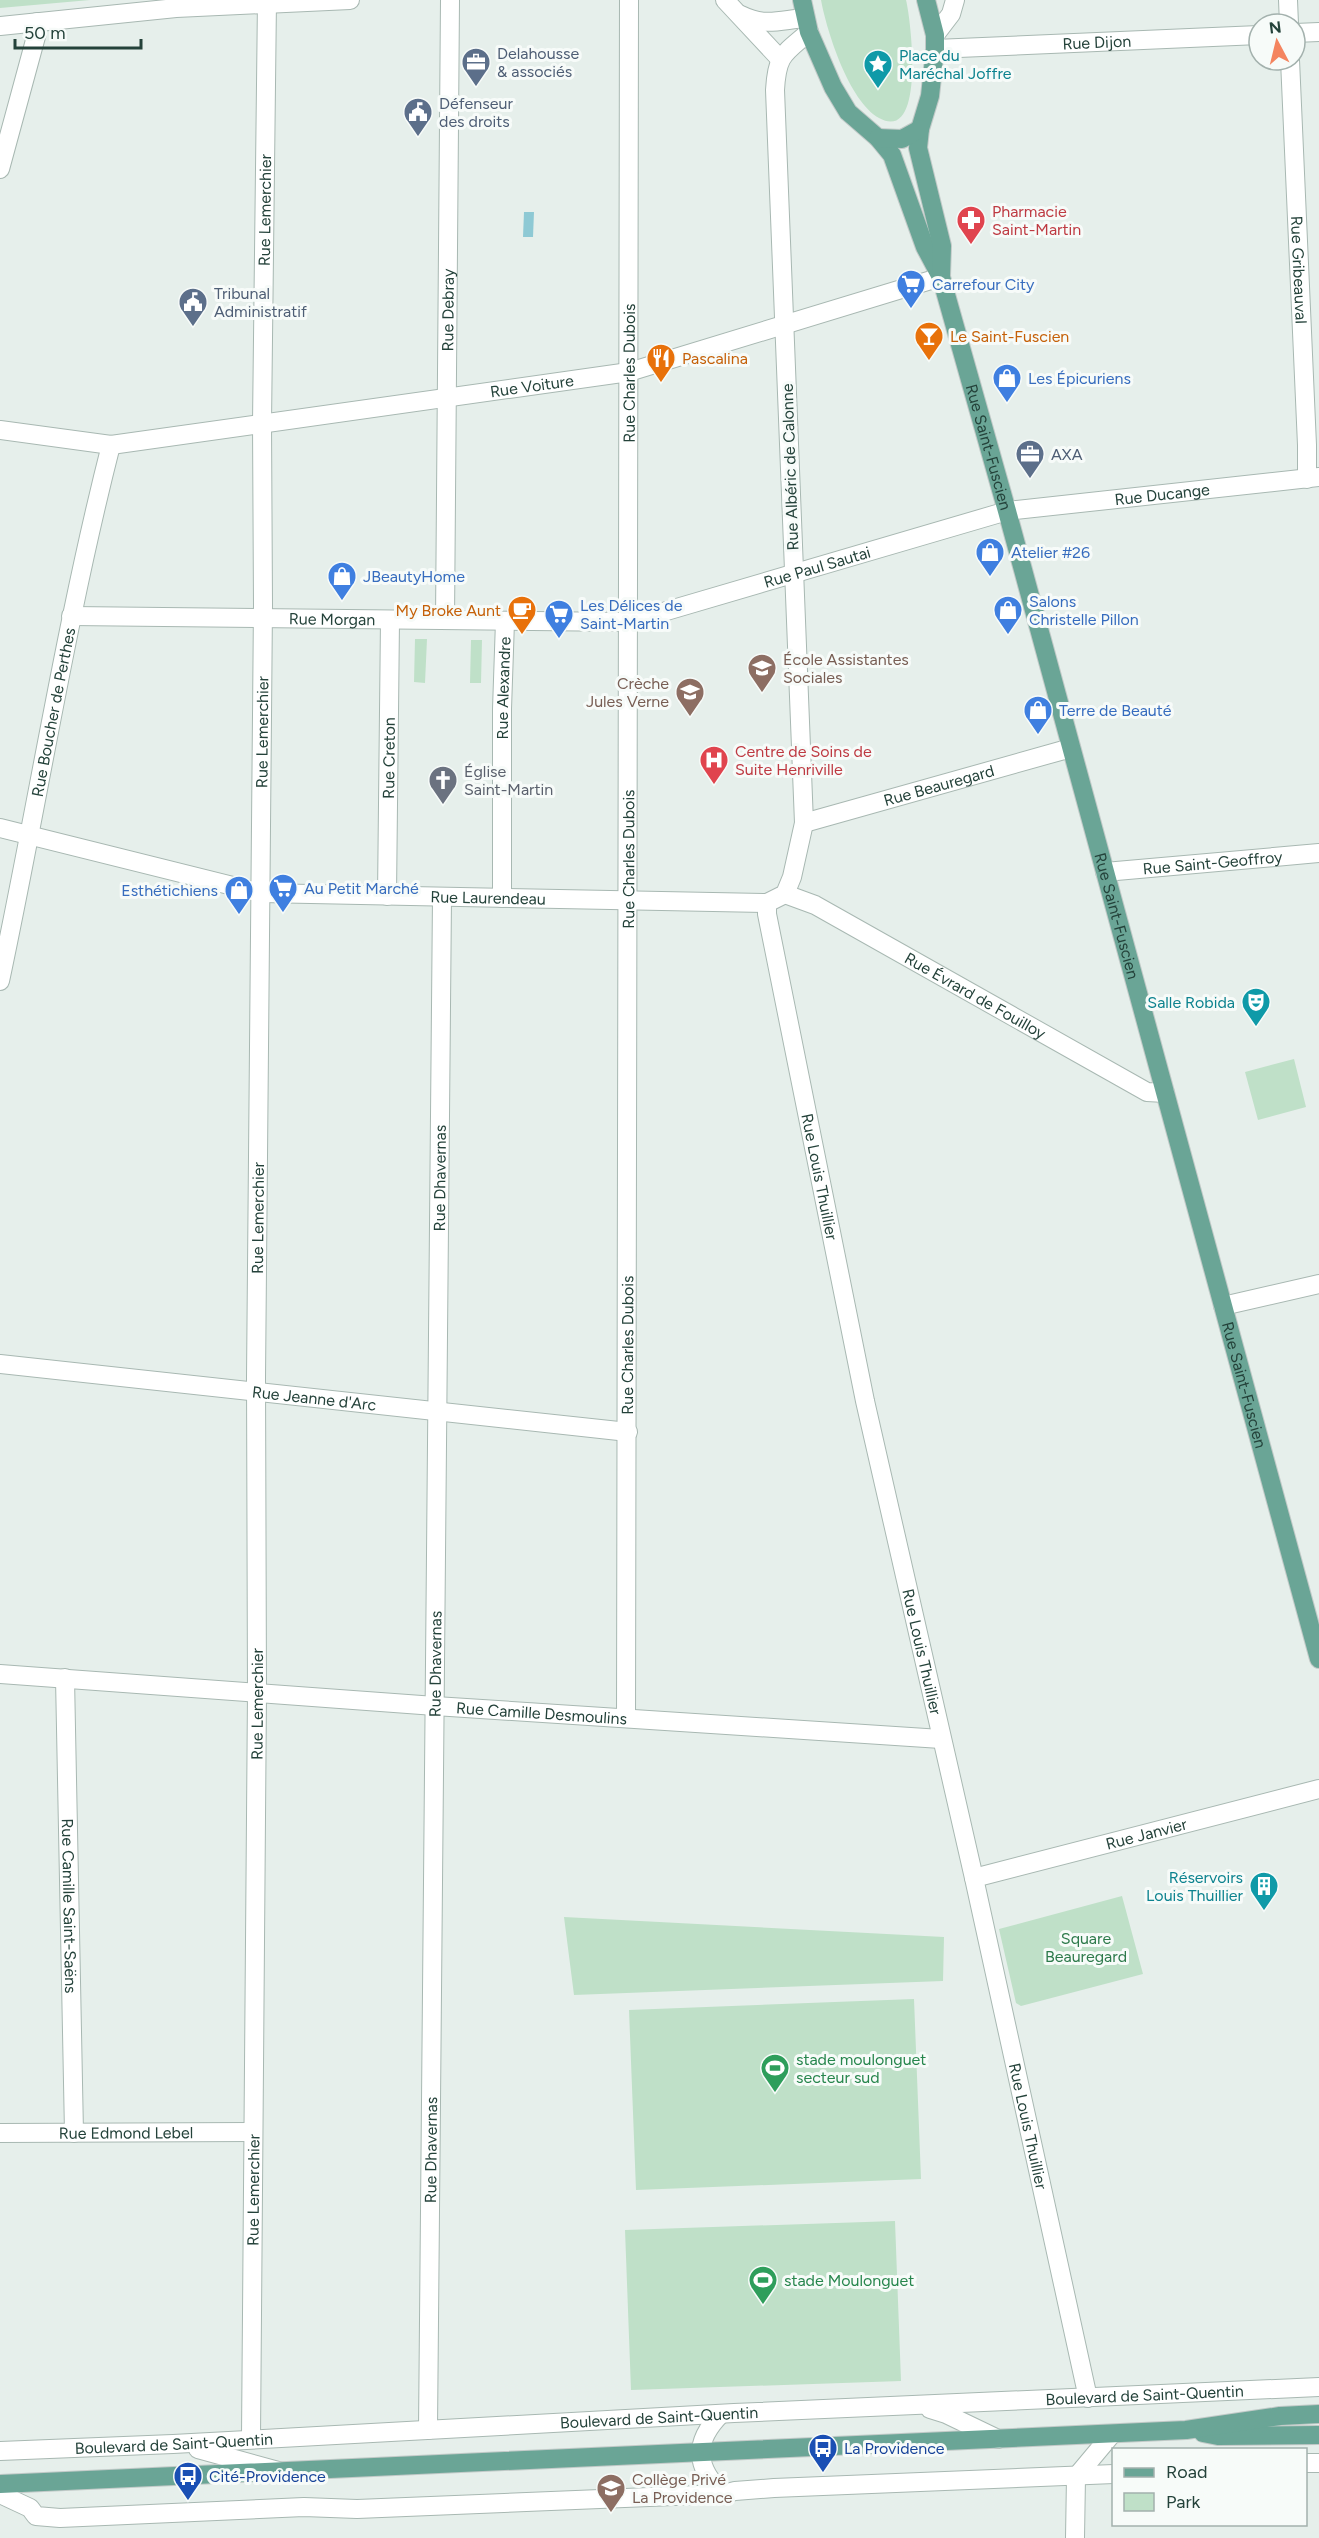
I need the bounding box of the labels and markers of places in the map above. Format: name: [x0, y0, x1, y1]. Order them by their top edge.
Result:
place label: Delahousse & associés: [497, 44, 579, 81]
office icon: Delahousse & associés: [460, 46, 492, 88]
place label: Place du Maréchal Joffre: [899, 46, 1012, 83]
place icon: Place du Maréchal Joffre: [862, 48, 894, 90]
place label: Défenseur des droits: [439, 94, 513, 131]
public building icon: Défenseur des droits: [402, 96, 434, 138]
place label: Pharmacie Saint-Martin: [992, 202, 1081, 239]
pharmacy icon: Pharmacie Saint-Martin: [955, 204, 987, 246]
supermarket icon: Carrefour City: [895, 268, 927, 310]
place label: Carrefour City: [932, 275, 1035, 294]
place label: Tribunal Administratif: [214, 284, 307, 321]
public building icon: Tribunal Administratif: [177, 286, 209, 328]
bar icon: Le Saint-Fuscien: [913, 320, 945, 362]
place label: Le Saint-Fuscien: [950, 327, 1069, 346]
restaurant icon: Pascalina: [645, 342, 677, 384]
place label: Pascalina: [682, 349, 748, 368]
shop icon: Les Épicuriens: [991, 362, 1023, 404]
place label: Les Épicuriens: [1028, 369, 1131, 388]
office icon: AXA: [1014, 438, 1046, 480]
place label: AXA: [1051, 445, 1083, 464]
shop icon: Atelier #26: [974, 536, 1006, 578]
place label: Atelier #26: [1011, 543, 1090, 562]
shop icon: JBeautyHome: [326, 560, 358, 602]
place label: JBeautyHome: [363, 567, 465, 586]
place label: Salons Christelle Pillon: [1029, 592, 1139, 629]
cafe icon: My Broke Aunt: [506, 594, 538, 636]
shop icon: Salons Christelle Pillon: [992, 594, 1024, 636]
place label: Les Délices de Saint-Martin: [580, 596, 683, 633]
supermarket icon: Les Délices de Saint-Martin: [543, 598, 575, 640]
place label: My Broke Aunt: [396, 601, 501, 620]
place label: École Assistantes Sociales: [783, 650, 909, 687]
school or university icon: École Assistantes Sociales: [746, 652, 778, 694]
place label: Crèche Jules Verne: [586, 674, 669, 711]
school or university icon: Crèche Jules Verne: [674, 676, 706, 718]
shop icon: Terre de Beauté: [1022, 694, 1054, 736]
place label: Terre de Beauté: [1059, 701, 1172, 720]
place label: Centre de Soins de Suite Henriville: [735, 742, 872, 779]
hospital icon: Centre de Soins de Suite Henriville: [698, 744, 730, 786]
place label: Église Saint-Martin: [464, 762, 553, 799]
church icon: Église Saint-Martin: [427, 764, 459, 806]
supermarket icon: Au Petit Marché: [267, 872, 299, 914]
shop icon: Esthétichiens: [223, 874, 255, 916]
place label: Au Petit Marché: [304, 879, 419, 898]
place label: Esthétichiens: [121, 881, 218, 900]
theatre icon: Salle Robida: [1240, 986, 1272, 1028]
place label: Salle Robida: [1147, 993, 1235, 1012]
place label: Réservoirs Louis Thuillier: [1146, 1868, 1244, 1905]
building icon: Réservoirs Louis Thuillier: [1248, 1870, 1280, 1912]
place label: stade moulonguet secteur sud: [796, 2050, 926, 2087]
sports icon: stade moulonguet secteur sud: [759, 2052, 791, 2094]
sports icon: stade Moulonguet: [747, 2264, 779, 2306]
place label: stade Moulonguet: [784, 2271, 914, 2290]
bus stop icon: La Providence: [807, 2432, 839, 2474]
place label: La Providence: [844, 2439, 945, 2458]
bus stop icon: Cité-Providence: [172, 2460, 204, 2502]
place label: Cité-Providence: [209, 2467, 326, 2486]
place label: Collège Privé La Providence: [632, 2470, 733, 2507]
school or university icon: Collège Privé La Providence: [595, 2472, 627, 2514]

